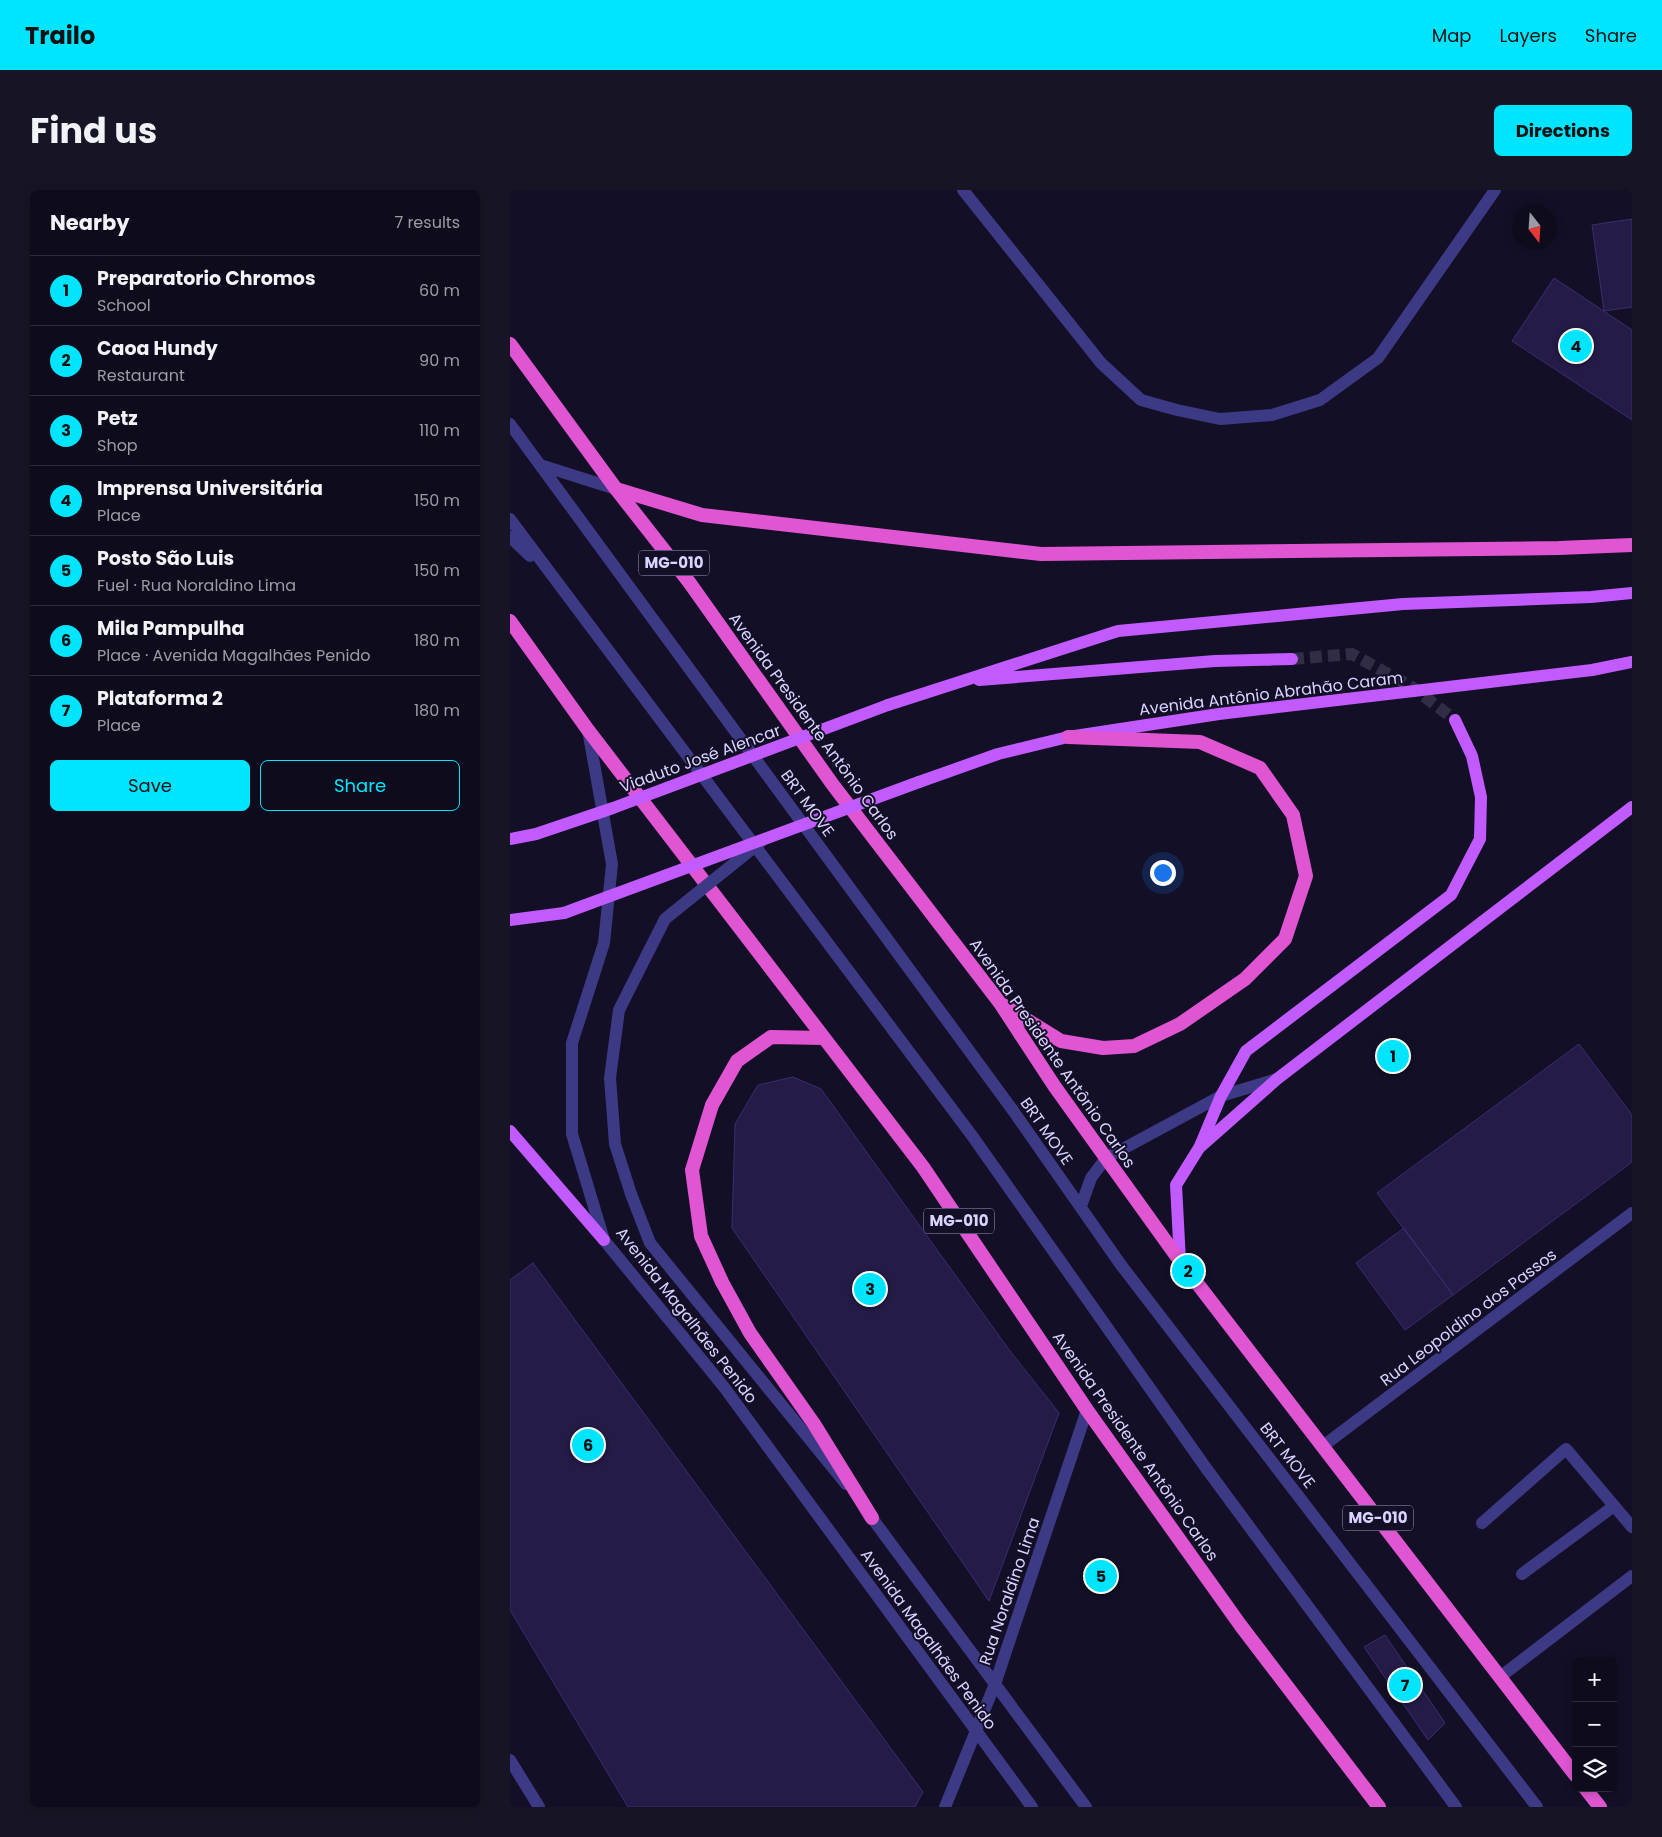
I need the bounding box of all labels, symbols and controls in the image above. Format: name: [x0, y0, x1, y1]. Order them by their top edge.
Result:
text: Trailo: [25, 19, 95, 52]
text: Map: [1432, 23, 1472, 48]
text: Layers: [1500, 23, 1557, 48]
text: Share: [1585, 23, 1637, 48]
button: Directions: [1494, 105, 1632, 156]
text: Find us: [30, 106, 157, 155]
north arrow: [1512, 205, 1557, 250]
text: Nearby: [50, 208, 130, 237]
text: 7 results: [394, 211, 460, 234]
text: Preparatorio Chromos: [97, 265, 316, 292]
text: 1: [63, 279, 69, 302]
text: 60 m: [419, 279, 460, 302]
text: School: [97, 294, 151, 317]
pin: 4: [1560, 327, 1592, 365]
text: Caoa Hundy: [97, 335, 218, 362]
text: 2: [61, 349, 71, 372]
text: 90 m: [419, 349, 460, 372]
text: Restaurant: [97, 364, 185, 387]
text: Petz: [97, 405, 138, 432]
text: 3: [61, 419, 71, 442]
text: 110 m: [419, 419, 460, 442]
text: Shop: [97, 434, 138, 457]
text: Imprensa Universitária: [97, 475, 323, 502]
text: 4: [61, 489, 71, 512]
text: 150 m: [414, 489, 460, 512]
text: Place: [97, 504, 141, 527]
text: Posto São Luis: [97, 545, 234, 572]
road number: MG-010: [639, 550, 709, 576]
text: 5: [61, 559, 71, 582]
text: 150 m: [414, 559, 460, 582]
text: Fuel · Rua Noraldino Lima: [97, 574, 296, 597]
street label: Avenida Presidente Antônio Carlos: [723, 608, 904, 845]
text: Mila Pampulha: [97, 615, 244, 642]
text: 6: [61, 629, 71, 652]
text: 180 m: [414, 629, 460, 652]
text: Place · Avenida Magalhães Penido: [97, 644, 371, 667]
street label: Avenida Antônio Abrahão Caram: [1138, 666, 1404, 721]
text: Plataforma 2: [97, 685, 223, 712]
text: 7: [62, 699, 70, 722]
text: 180 m: [414, 699, 460, 722]
text: Place: [97, 714, 141, 737]
street label: Viaduto José Alencar: [617, 719, 784, 798]
button: Save: [50, 760, 250, 811]
button: Share: [260, 760, 460, 811]
street label: BRT MOVE: [775, 765, 840, 842]
your location: [1150, 860, 1176, 886]
street label: Avenida Presidente Antônio Carlos: [964, 934, 1141, 1173]
pin: 1: [1377, 1037, 1409, 1075]
street label: BRT MOVE: [1015, 1093, 1078, 1170]
road number: MG-010: [924, 1208, 994, 1234]
street label: Avenida Magalhães Penido: [610, 1222, 763, 1408]
street label: Rua Leopoldino dos Passos: [1375, 1243, 1561, 1391]
pin: 2: [1172, 1252, 1204, 1290]
pin: 3: [854, 1270, 886, 1308]
street label: Avenida Presidente Antônio Carlos: [1047, 1327, 1224, 1566]
street label: BRT MOVE: [1255, 1418, 1321, 1493]
pin: 6: [572, 1426, 604, 1464]
road number: MG-010: [1343, 1506, 1413, 1530]
street label: Rua Noraldino Lima: [973, 1514, 1046, 1668]
street label: Avenida Magalhães Penido: [855, 1544, 1002, 1734]
pin: 5: [1085, 1557, 1117, 1595]
map controls: [1572, 1657, 1617, 1792]
button: +: [1572, 1657, 1617, 1702]
pin: 7: [1389, 1666, 1421, 1704]
button: −: [1572, 1702, 1617, 1747]
button: layers: [1572, 1747, 1617, 1792]

